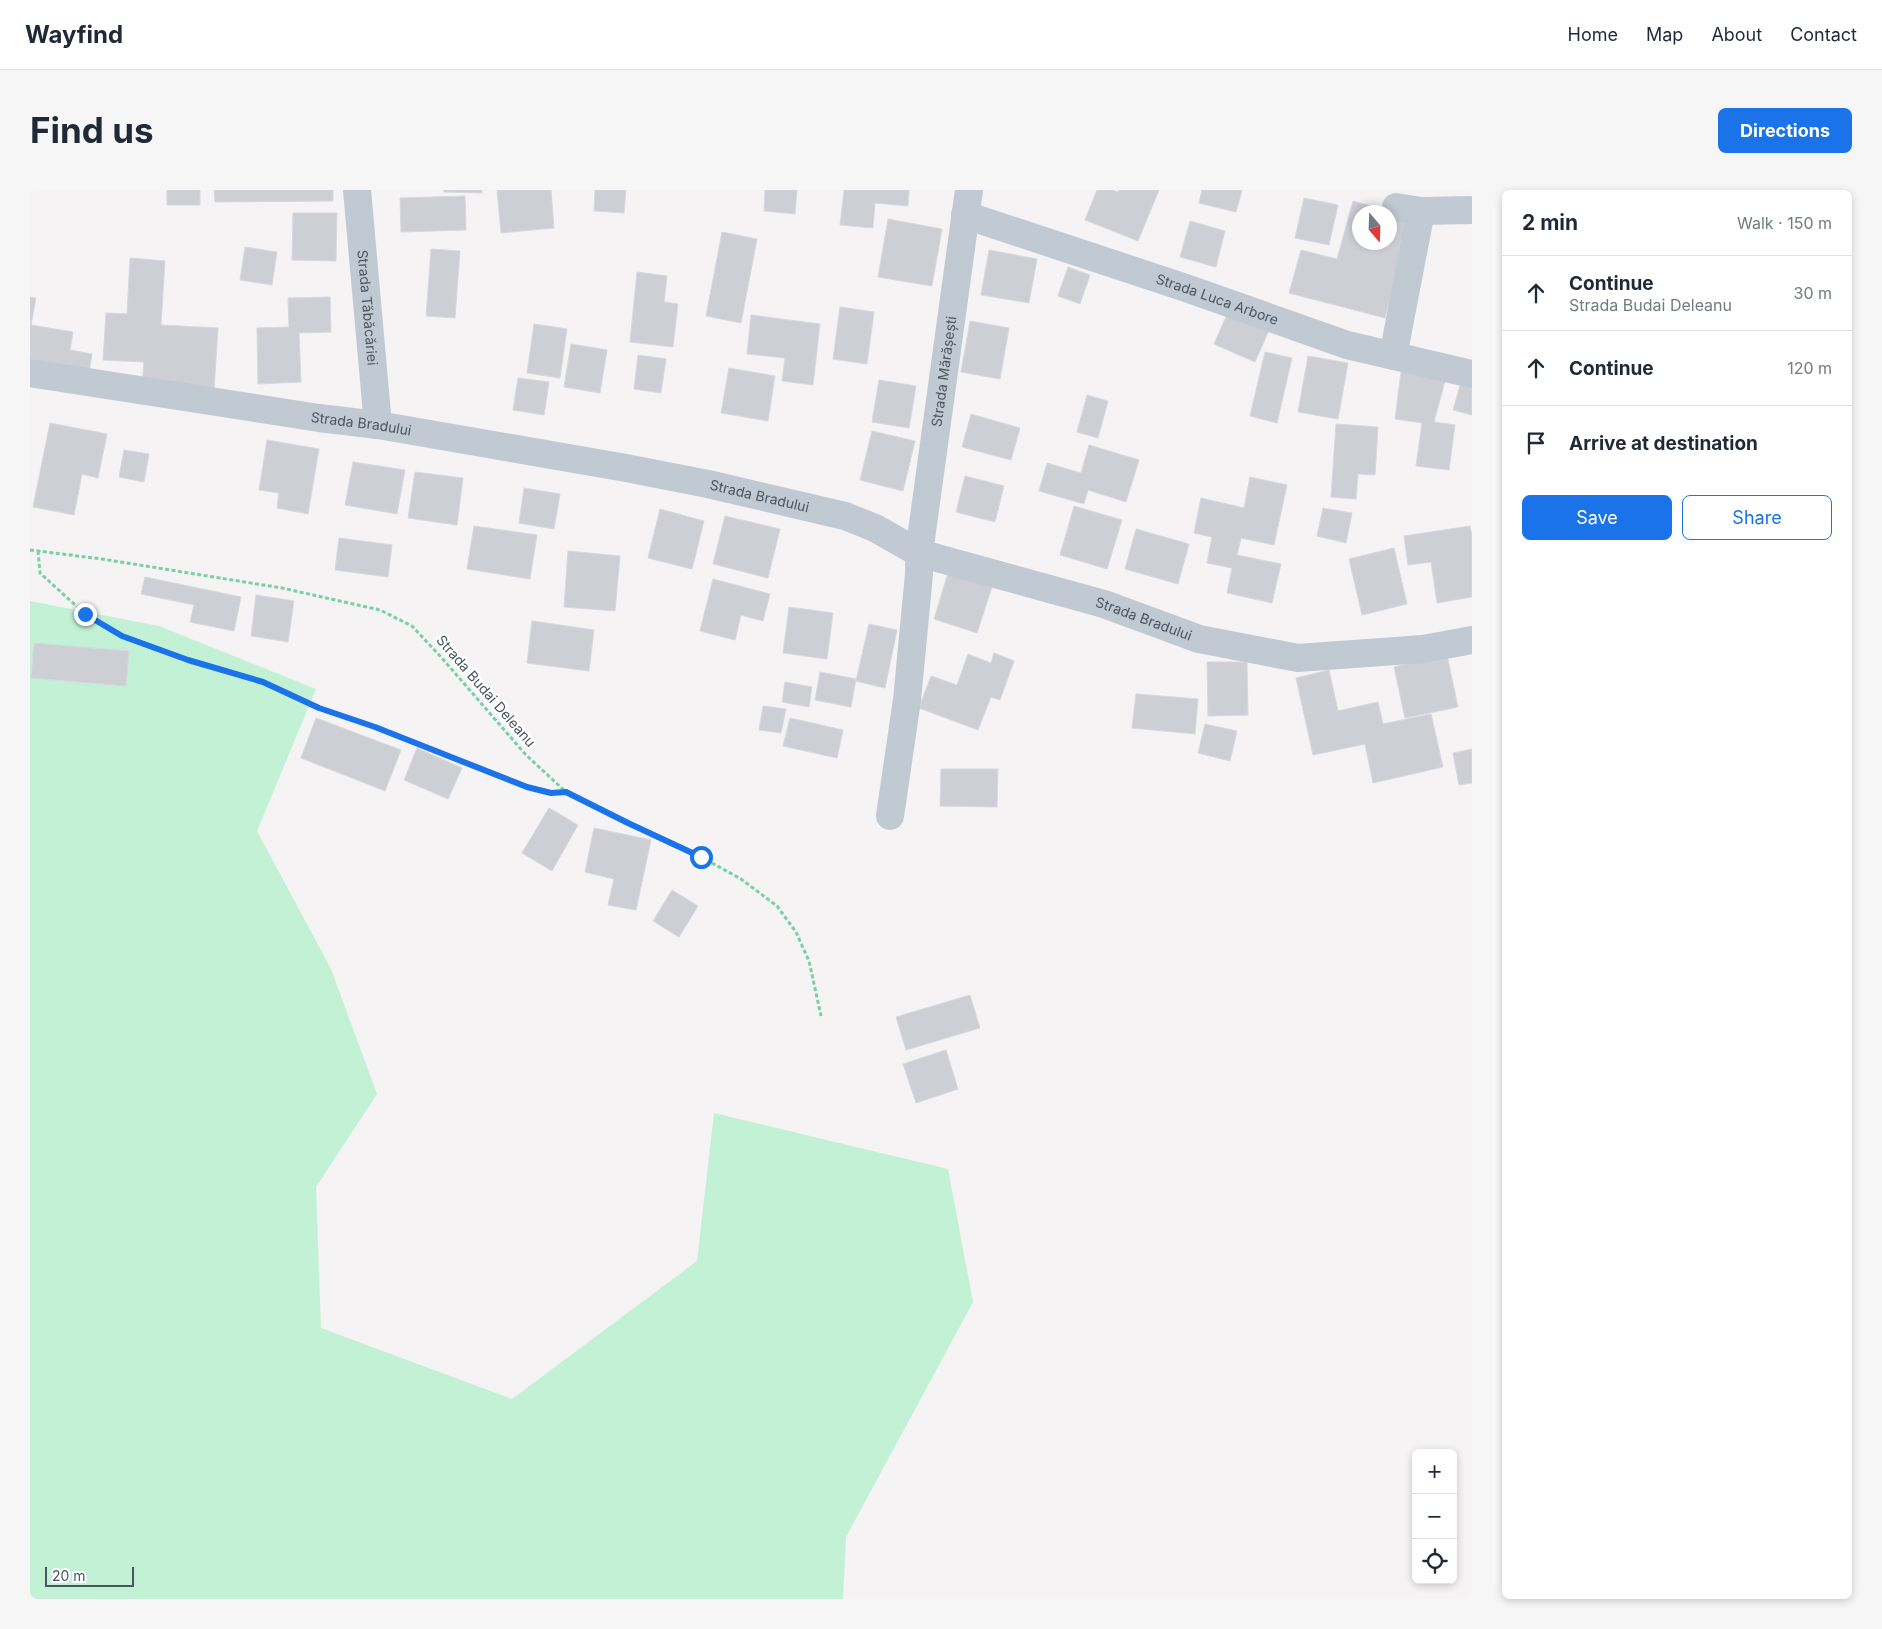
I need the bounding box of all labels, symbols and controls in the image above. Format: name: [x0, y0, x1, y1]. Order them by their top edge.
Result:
text: Wayfind: [25, 20, 123, 49]
text: Home: [1568, 24, 1618, 45]
text: Map: [1646, 24, 1683, 45]
text: About: [1711, 24, 1762, 45]
text: Contact: [1790, 24, 1857, 45]
button: Directions: [1718, 108, 1852, 153]
text: Find us: [30, 109, 154, 151]
north arrow: [1352, 205, 1397, 250]
text: 2 min: [1522, 210, 1578, 235]
text: Walk · 150 m: [1737, 213, 1832, 233]
street label: Strada Tăbăcăriei: [354, 249, 382, 366]
street label: Strada Luca Arbore: [1154, 270, 1281, 328]
text: Continue: [1569, 272, 1654, 295]
icon: ahead: [1522, 279, 1550, 307]
text: 30 m: [1794, 283, 1832, 303]
text: Strada Budai Deleanu: [1569, 295, 1732, 315]
street label: Strada Mărășești: [927, 315, 960, 428]
icon: ahead: [1522, 354, 1550, 382]
text: Continue: [1569, 357, 1654, 380]
text: 120 m: [1787, 358, 1832, 378]
street label: Strada Bradului: [310, 408, 413, 439]
icon: arrive: [1522, 429, 1550, 457]
text: Arrive at destination: [1569, 432, 1758, 455]
street label: Strada Bradului: [708, 476, 811, 515]
button: Save: [1522, 495, 1672, 540]
button: Share: [1682, 495, 1832, 540]
street label: Strada Bradului: [1094, 593, 1194, 644]
route end: [74, 603, 97, 626]
street label: Strada Budai Deleanu: [433, 631, 540, 750]
route start: [690, 846, 713, 869]
map controls: [1412, 1449, 1457, 1584]
button: +: [1412, 1449, 1457, 1494]
button: −: [1412, 1494, 1457, 1539]
button: locate: [1412, 1539, 1457, 1584]
scale bar: [45, 1564, 134, 1587]
text: 20 m: [52, 1567, 86, 1584]

